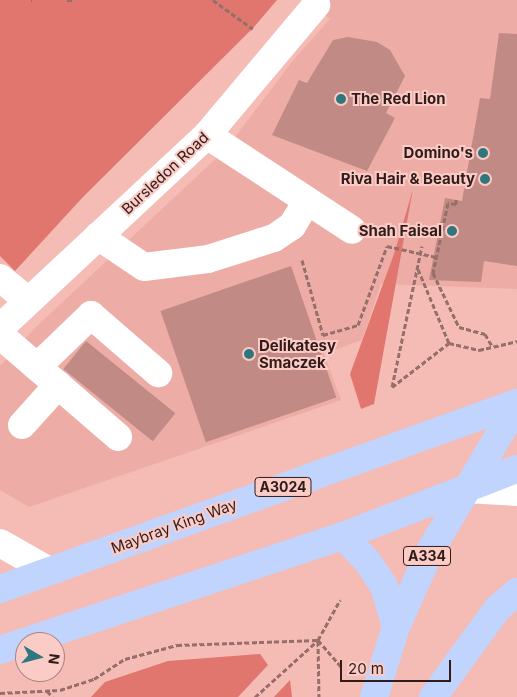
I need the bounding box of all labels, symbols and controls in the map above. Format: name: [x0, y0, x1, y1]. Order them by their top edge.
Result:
place label: The Red Lion: [351, 90, 446, 108]
marker: The Red Lion: [335, 93, 347, 105]
street label: Bursledon Road: [118, 128, 212, 218]
place label: Domino's: [404, 144, 473, 162]
marker: Domino's: [477, 147, 489, 159]
place label: Riva Hair & Beauty: [341, 170, 475, 188]
marker: Riva Hair & Beauty: [479, 173, 491, 185]
place label: Shah Faisal: [359, 222, 442, 240]
marker: Shah Faisal: [446, 225, 458, 237]
place label: Delikatesy Smaczek: [259, 336, 336, 371]
marker: Delikatesy Smaczek: [243, 348, 255, 360]
road number: A3024: [254, 476, 312, 498]
street label: Maybray King Way: [109, 495, 239, 557]
road number: A334: [402, 544, 452, 568]
north arrow: [15, 632, 65, 682]
scale bar: [342, 650, 453, 682]
text: N: [45, 653, 64, 665]
text: 20 m: [348, 659, 384, 678]

